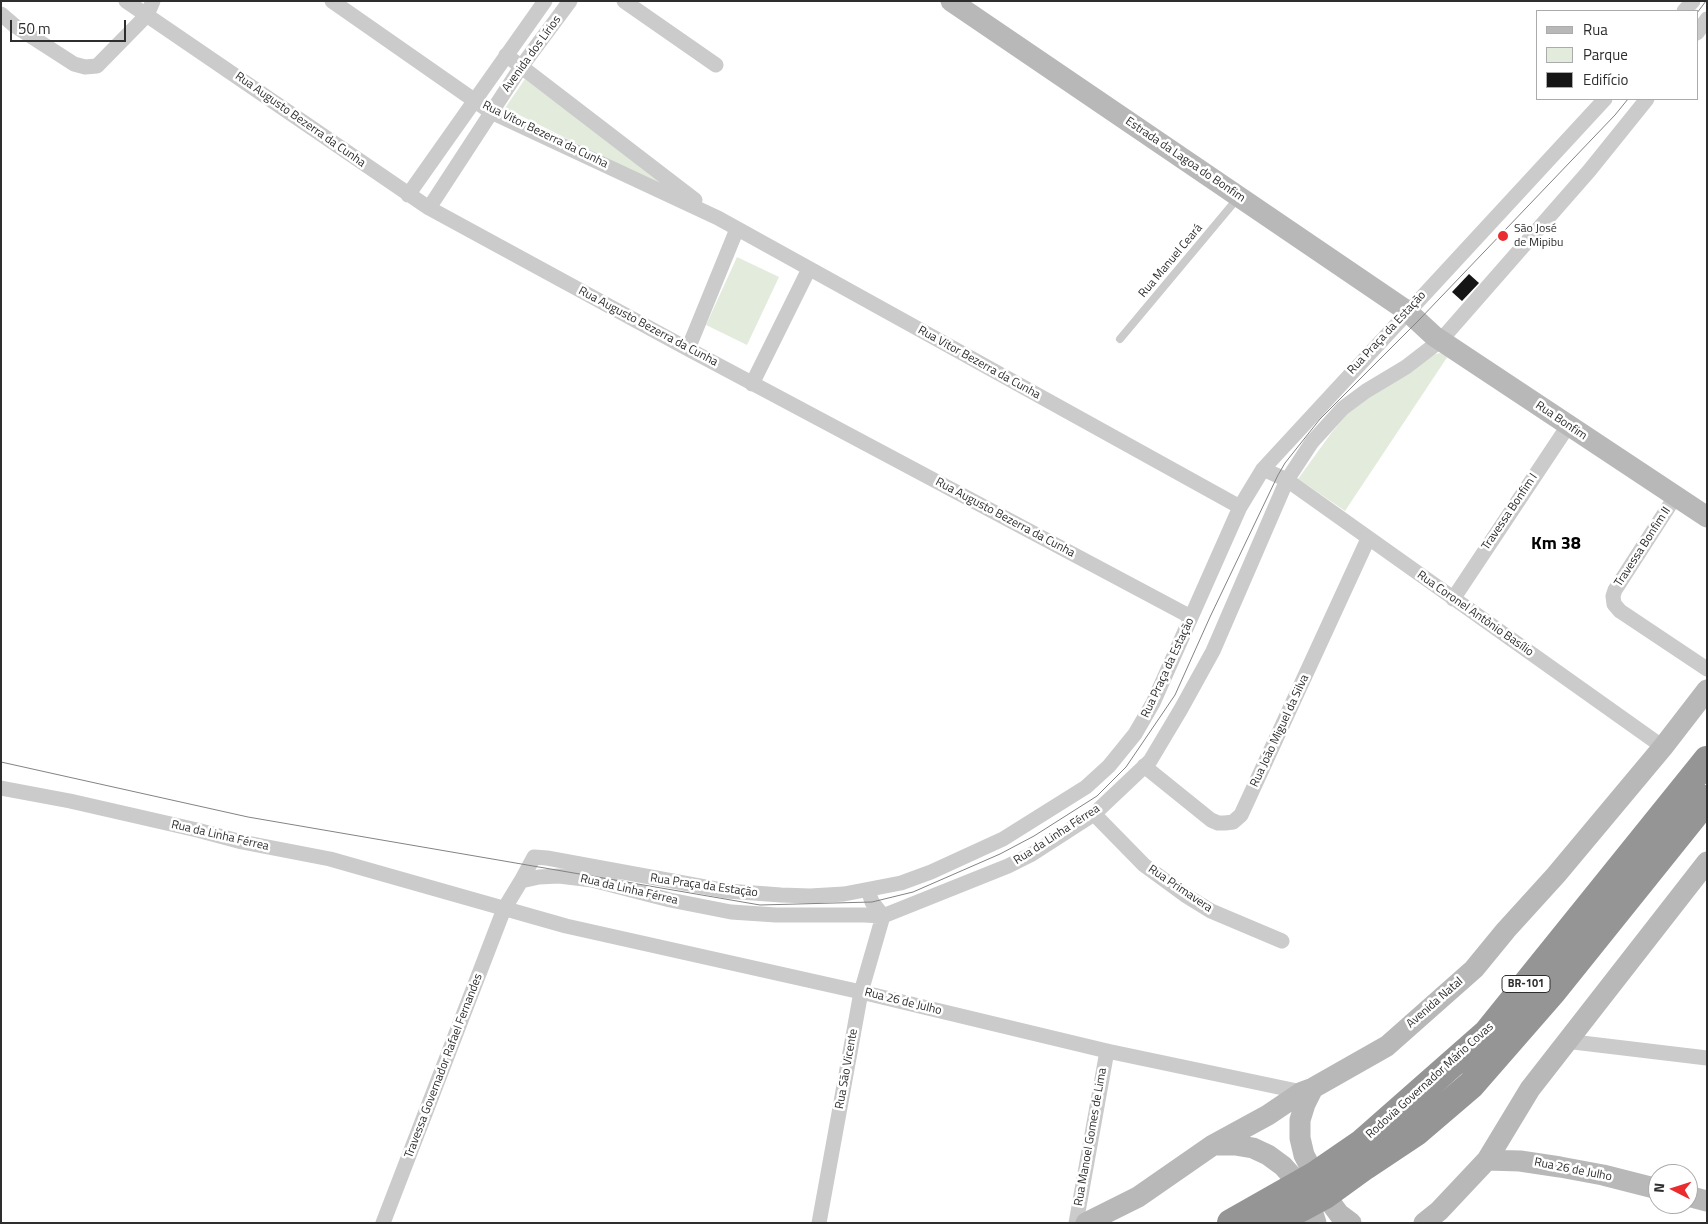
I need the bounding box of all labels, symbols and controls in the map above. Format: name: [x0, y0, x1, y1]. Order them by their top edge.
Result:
scale bar: [12, 10, 129, 42]
legend: [1536, 10, 1698, 100]
street label: Avenida dos Lírios: [500, 13, 564, 95]
text: 50 m: [18, 17, 51, 40]
text: Rua: [1583, 18, 1608, 41]
text: Parque: [1583, 43, 1628, 66]
text: Edifício: [1583, 68, 1628, 91]
street label: Rua Augusto Bezerra da Cunha: [232, 69, 368, 171]
street label: Rua Vitor Bezerra da Cunha: [480, 98, 610, 172]
street label: Estrada da Lagoa do Bonfim: [1122, 114, 1248, 206]
street label: Rua Manuel Ceará: [1136, 221, 1206, 301]
place label: São José de Mipibu: [1514, 222, 1563, 250]
marker: São José de Mipibu: [1496, 229, 1510, 243]
street label: Rua Augusto Bezerra da Cunha: [576, 284, 720, 370]
street label: Rua Praça da Estação: [1345, 288, 1429, 378]
street label: Rua Vitor Bezerra da Cunha: [915, 323, 1043, 403]
street label: Rua Bonfim: [1532, 398, 1590, 444]
street label: Travessa Bonfim I: [1479, 471, 1541, 553]
street label: Rua Augusto Bezerra da Cunha: [933, 475, 1077, 561]
street label: Travessa Bonfim II: [1612, 504, 1674, 590]
district label: Km 38: [1531, 534, 1581, 556]
street label: Rua Coronel Antônio Basílio: [1414, 568, 1536, 660]
street label: Rua Praça da Estação: [1139, 616, 1197, 720]
street label: Rua João Miguel da Silva: [1248, 672, 1312, 790]
street label: Rua da Linha Férrea: [1011, 802, 1103, 868]
street label: Rua da Linha Férrea: [170, 818, 270, 854]
street label: Rua Primavera: [1145, 862, 1215, 916]
street label: Rua Praça da Estação: [649, 871, 759, 901]
street label: Rua da Linha Férrea: [579, 872, 679, 908]
street label: Travessa Governador Rafael Fernandes: [402, 972, 486, 1160]
street label: Avenida Natal: [1404, 975, 1466, 1031]
road number: BR-101: [1502, 976, 1550, 992]
street label: Rua 26 de Julho: [863, 985, 943, 1019]
street label: Rodovia Governador Mário Covas: [1363, 1020, 1497, 1142]
street label: Rua São Vicente: [833, 1028, 861, 1110]
street label: Rua Manoel Gomes de Lima: [1072, 1067, 1110, 1207]
street label: Rua 26 de Julho: [1533, 1155, 1613, 1185]
north arrow: [1648, 1164, 1698, 1214]
text: N: [1648, 1182, 1669, 1193]

